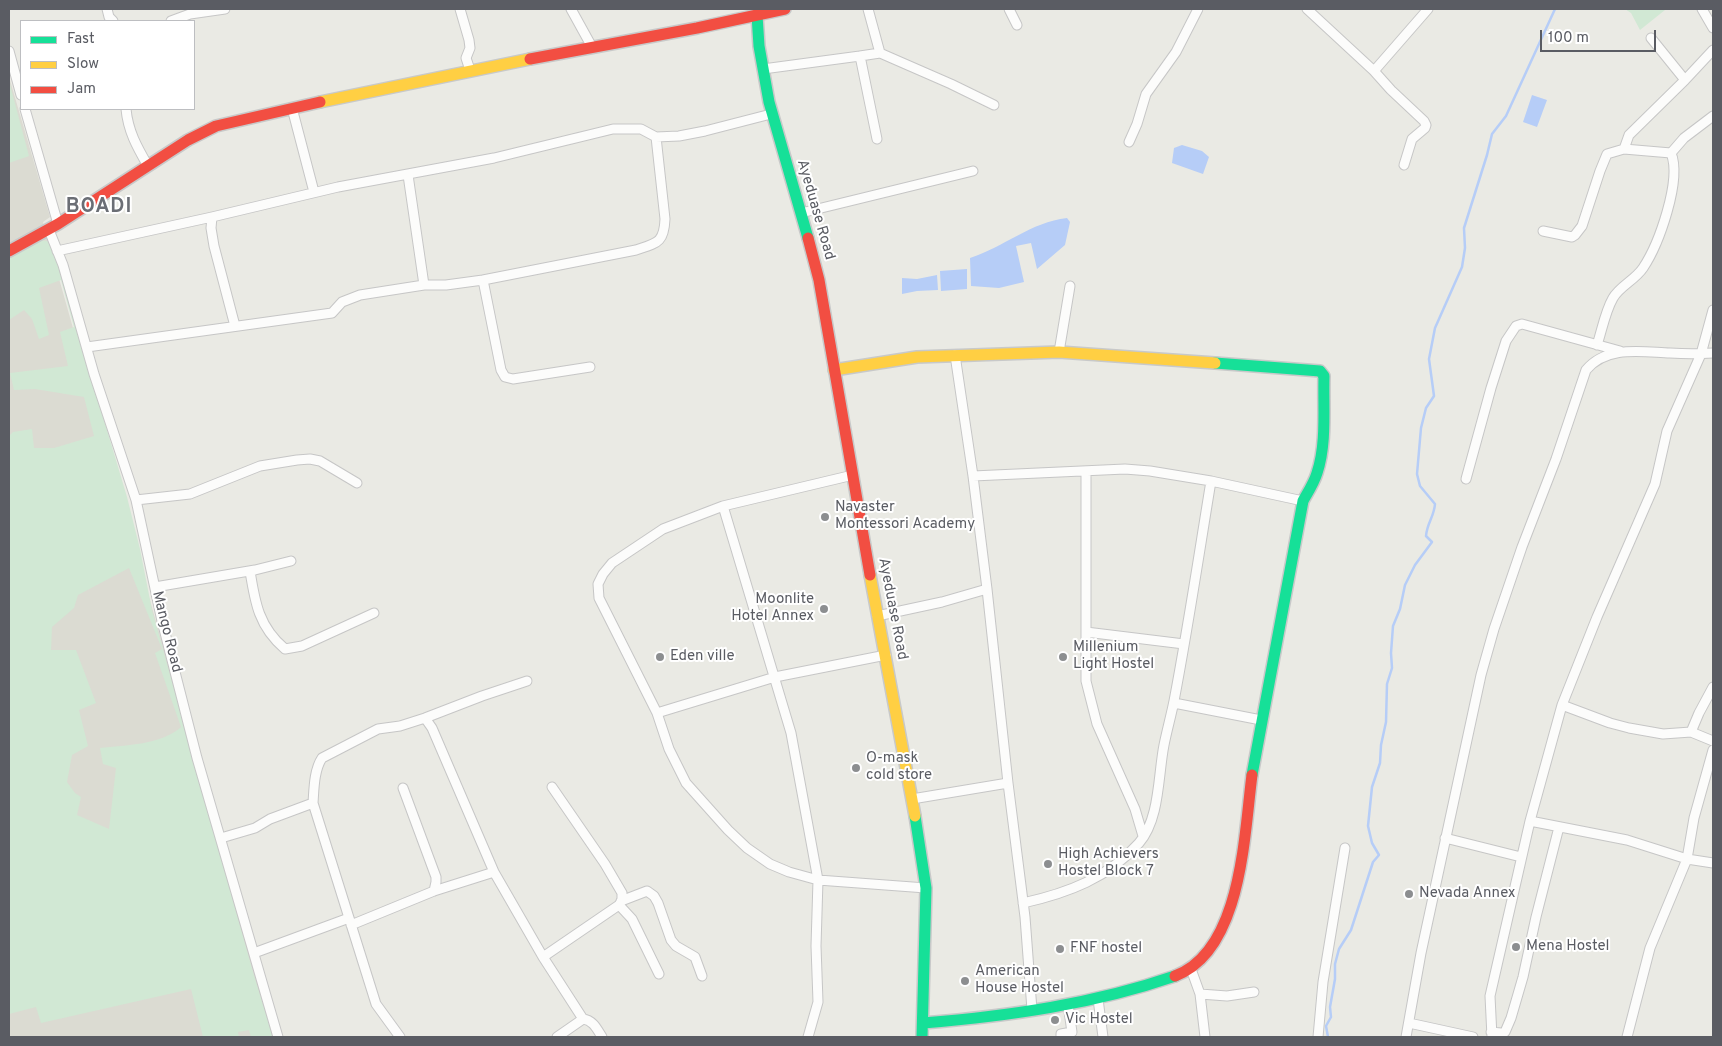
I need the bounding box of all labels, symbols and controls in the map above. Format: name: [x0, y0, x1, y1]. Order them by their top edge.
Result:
legend: [20, 20, 195, 110]
scale bar: [1542, 20, 1658, 52]
text: 100 m: [1548, 29, 1589, 48]
text: Fast: [67, 30, 95, 49]
text: Slow: [67, 55, 99, 74]
text: Jam: [67, 80, 96, 99]
street label: Ayeduase Road: [792, 158, 838, 262]
district label: BOADI: [65, 196, 133, 220]
place label: Navaster Montessori Academy: [835, 499, 975, 534]
marker: Navaster Montessori Academy: [819, 511, 831, 523]
street label: Ayeduase Road: [873, 556, 911, 662]
street label: Mango Road: [147, 589, 185, 675]
place label: Moonlite Hotel Annex: [731, 591, 814, 626]
marker: Moonlite Hotel Annex: [818, 603, 830, 615]
place label: Millenium Light Hostel: [1073, 639, 1154, 674]
place label: Eden ville: [670, 648, 734, 666]
marker: Eden ville: [654, 651, 666, 663]
marker: Millenium Light Hostel: [1057, 651, 1069, 663]
place label: O-mask cold store: [866, 750, 932, 785]
marker: O-mask cold store: [850, 762, 862, 774]
place label: High Achievers Hostel Block 7: [1058, 846, 1159, 881]
marker: High Achievers Hostel Block 7: [1042, 858, 1054, 870]
place label: Nevada Annex: [1419, 885, 1516, 903]
marker: Nevada Annex: [1403, 888, 1415, 900]
place label: Mena Hostel: [1526, 938, 1609, 956]
place label: FNF hostel: [1070, 940, 1142, 958]
marker: Mena Hostel: [1510, 941, 1522, 953]
marker: FNF hostel: [1054, 943, 1066, 955]
place label: American House Hostel: [975, 963, 1064, 998]
marker: American House Hostel: [959, 975, 971, 987]
place label: Vic Hostel: [1065, 1011, 1133, 1029]
marker: Vic Hostel: [1049, 1014, 1061, 1026]

